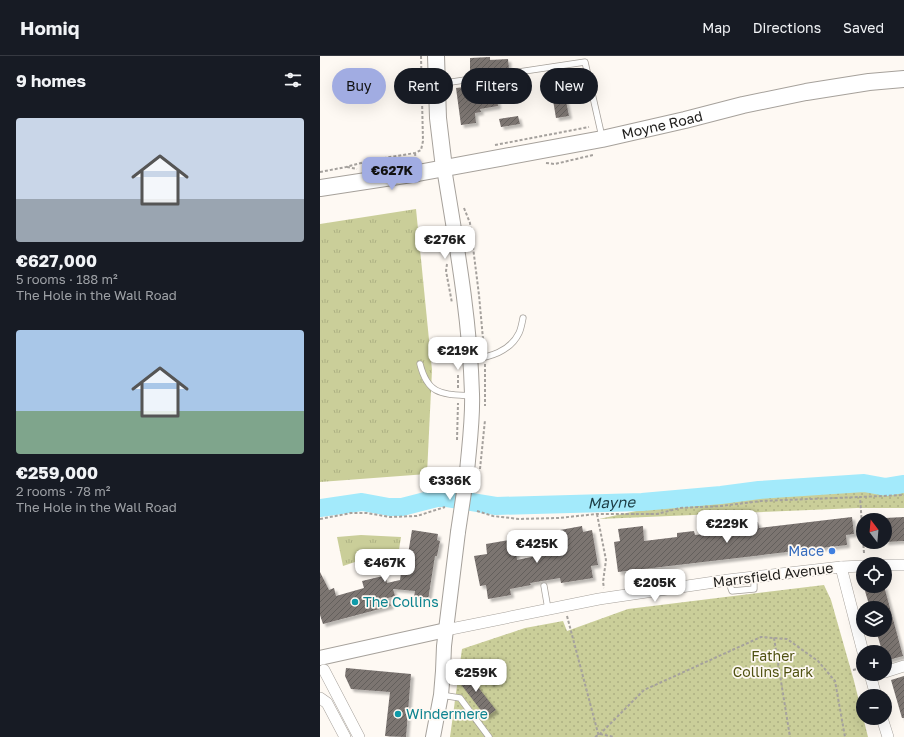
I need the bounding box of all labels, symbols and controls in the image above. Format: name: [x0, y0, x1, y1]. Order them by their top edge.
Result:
text: Homiq: [20, 16, 79, 39]
text: Map: [702, 19, 731, 36]
text: Directions: [753, 19, 821, 36]
text: Saved: [843, 19, 884, 36]
chip: Buy: [332, 68, 386, 104]
chip: Rent: [394, 68, 453, 104]
chip: Filters: [461, 68, 532, 104]
chip: New: [540, 68, 598, 104]
icon: filters: [282, 69, 304, 91]
text: 9 homes: [16, 70, 86, 91]
street label: Moyne Road: [620, 107, 704, 142]
icon: home: [124, 144, 196, 216]
pin: €627K: [364, 157, 420, 191]
text: €627K: [371, 162, 413, 178]
pin: €276K: [417, 226, 473, 260]
text: €276K: [424, 231, 466, 247]
text: €627,000: [16, 250, 97, 271]
text: 5 rooms · 188 m²: [16, 271, 118, 287]
text: The Hole in the Wall Road: [16, 287, 177, 303]
pin: €219K: [430, 337, 486, 371]
text: €219K: [437, 342, 479, 358]
icon: home: [124, 356, 196, 428]
text: €259,000: [16, 462, 98, 483]
pin: €336K: [422, 467, 478, 501]
text: €336K: [429, 472, 471, 488]
text: 2 rooms · 78 m²: [16, 483, 110, 499]
water label: Mayne: [587, 492, 637, 512]
text: The Hole in the Wall Road: [16, 499, 177, 515]
pin: €229K: [699, 510, 755, 544]
north arrow: [856, 513, 892, 549]
map controls: [856, 513, 892, 725]
text: €229K: [706, 515, 748, 531]
pin: €425K: [509, 530, 565, 564]
text: €425K: [516, 535, 558, 551]
place label: Mace: [788, 542, 824, 559]
marker: Mace: [827, 546, 837, 556]
pin: €467K: [357, 549, 413, 583]
text: €467K: [364, 554, 406, 570]
button: locate: [856, 557, 892, 593]
street label: Marrsfield Avenue: [712, 559, 834, 590]
pin: €205K: [627, 569, 683, 603]
text: €205K: [634, 574, 676, 590]
place label: The Collins: [363, 593, 439, 610]
marker: The Collins: [350, 597, 360, 607]
button: layers: [856, 601, 892, 637]
button: +: [856, 645, 892, 681]
park label: Father Collins Park: [733, 647, 813, 680]
pin: €259K: [448, 659, 504, 693]
text: €259K: [455, 664, 497, 680]
button: −: [856, 689, 892, 725]
place label: Windermere: [406, 705, 488, 722]
marker: Windermere: [393, 709, 403, 719]

